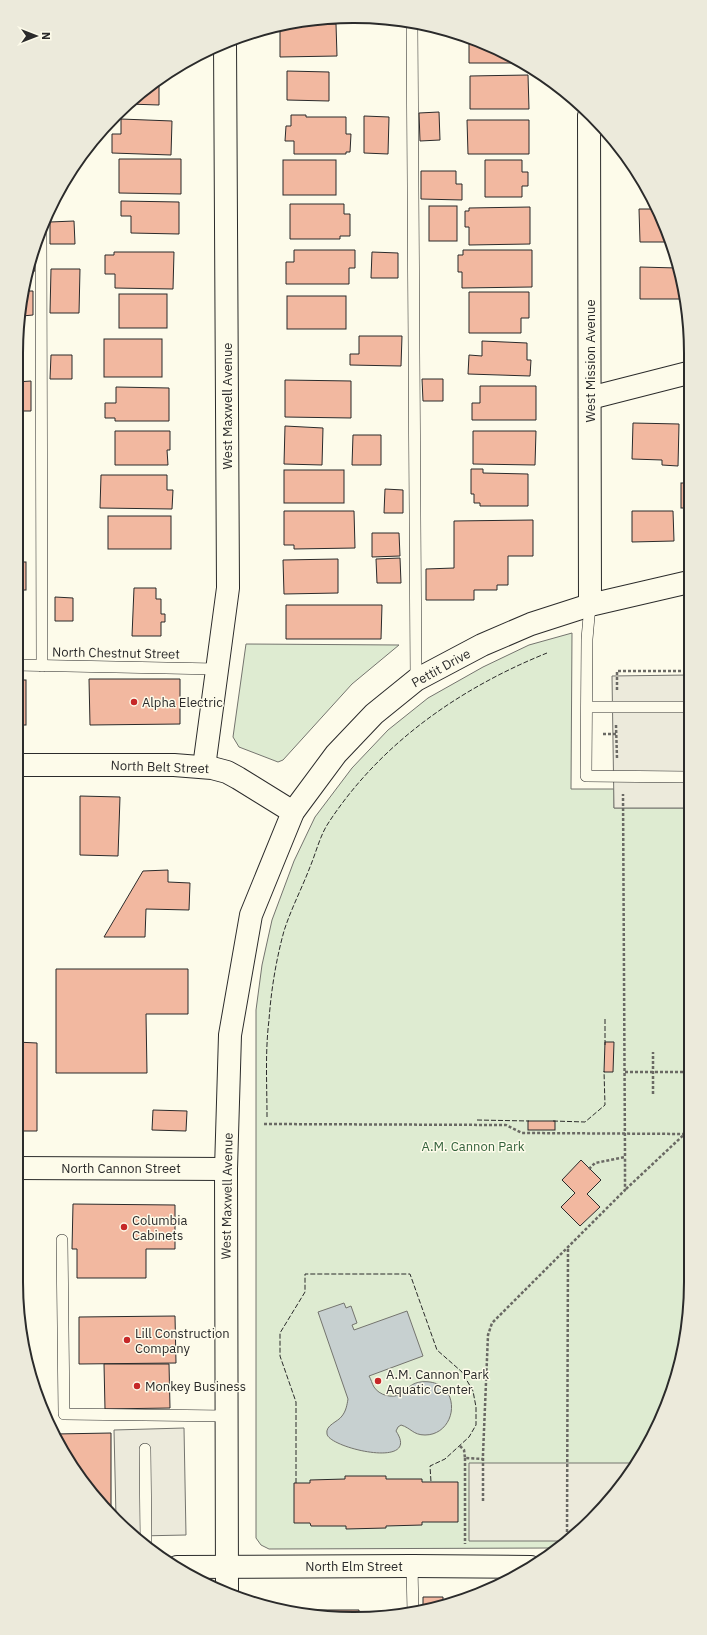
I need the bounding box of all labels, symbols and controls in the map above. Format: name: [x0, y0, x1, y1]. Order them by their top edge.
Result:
north arrow: [16, 16, 56, 56]
text: N: [39, 32, 53, 40]
street label: West Mission Avenue: [582, 299, 599, 423]
street label: West Maxwell Avenue: [219, 342, 236, 470]
street label: North Chestnut Street: [52, 643, 180, 663]
street label: Pettit Drive: [409, 645, 473, 691]
place label: Alpha Electric: [142, 694, 223, 711]
marker: Alpha Electric: [129, 697, 139, 707]
street label: North Belt Street: [110, 757, 210, 777]
street label: West Maxwell Avenue: [217, 1132, 237, 1260]
park label: A.M. Cannon Park: [421, 1138, 525, 1155]
street label: North Cannon Street: [61, 1160, 181, 1177]
place label: Columbia Cabinets: [132, 1212, 187, 1244]
marker: Columbia Cabinets: [119, 1222, 129, 1232]
place label: Lill Construction Company: [135, 1325, 230, 1357]
marker: Lill Construction Company: [122, 1335, 132, 1345]
place label: A.M. Cannon Park Aquatic Center: [386, 1366, 489, 1398]
marker: A.M. Cannon Park Aquatic Center: [373, 1376, 383, 1386]
place label: Monkey Business: [145, 1378, 246, 1395]
marker: Monkey Business: [132, 1381, 142, 1391]
street label: North Elm Street: [305, 1558, 403, 1575]

